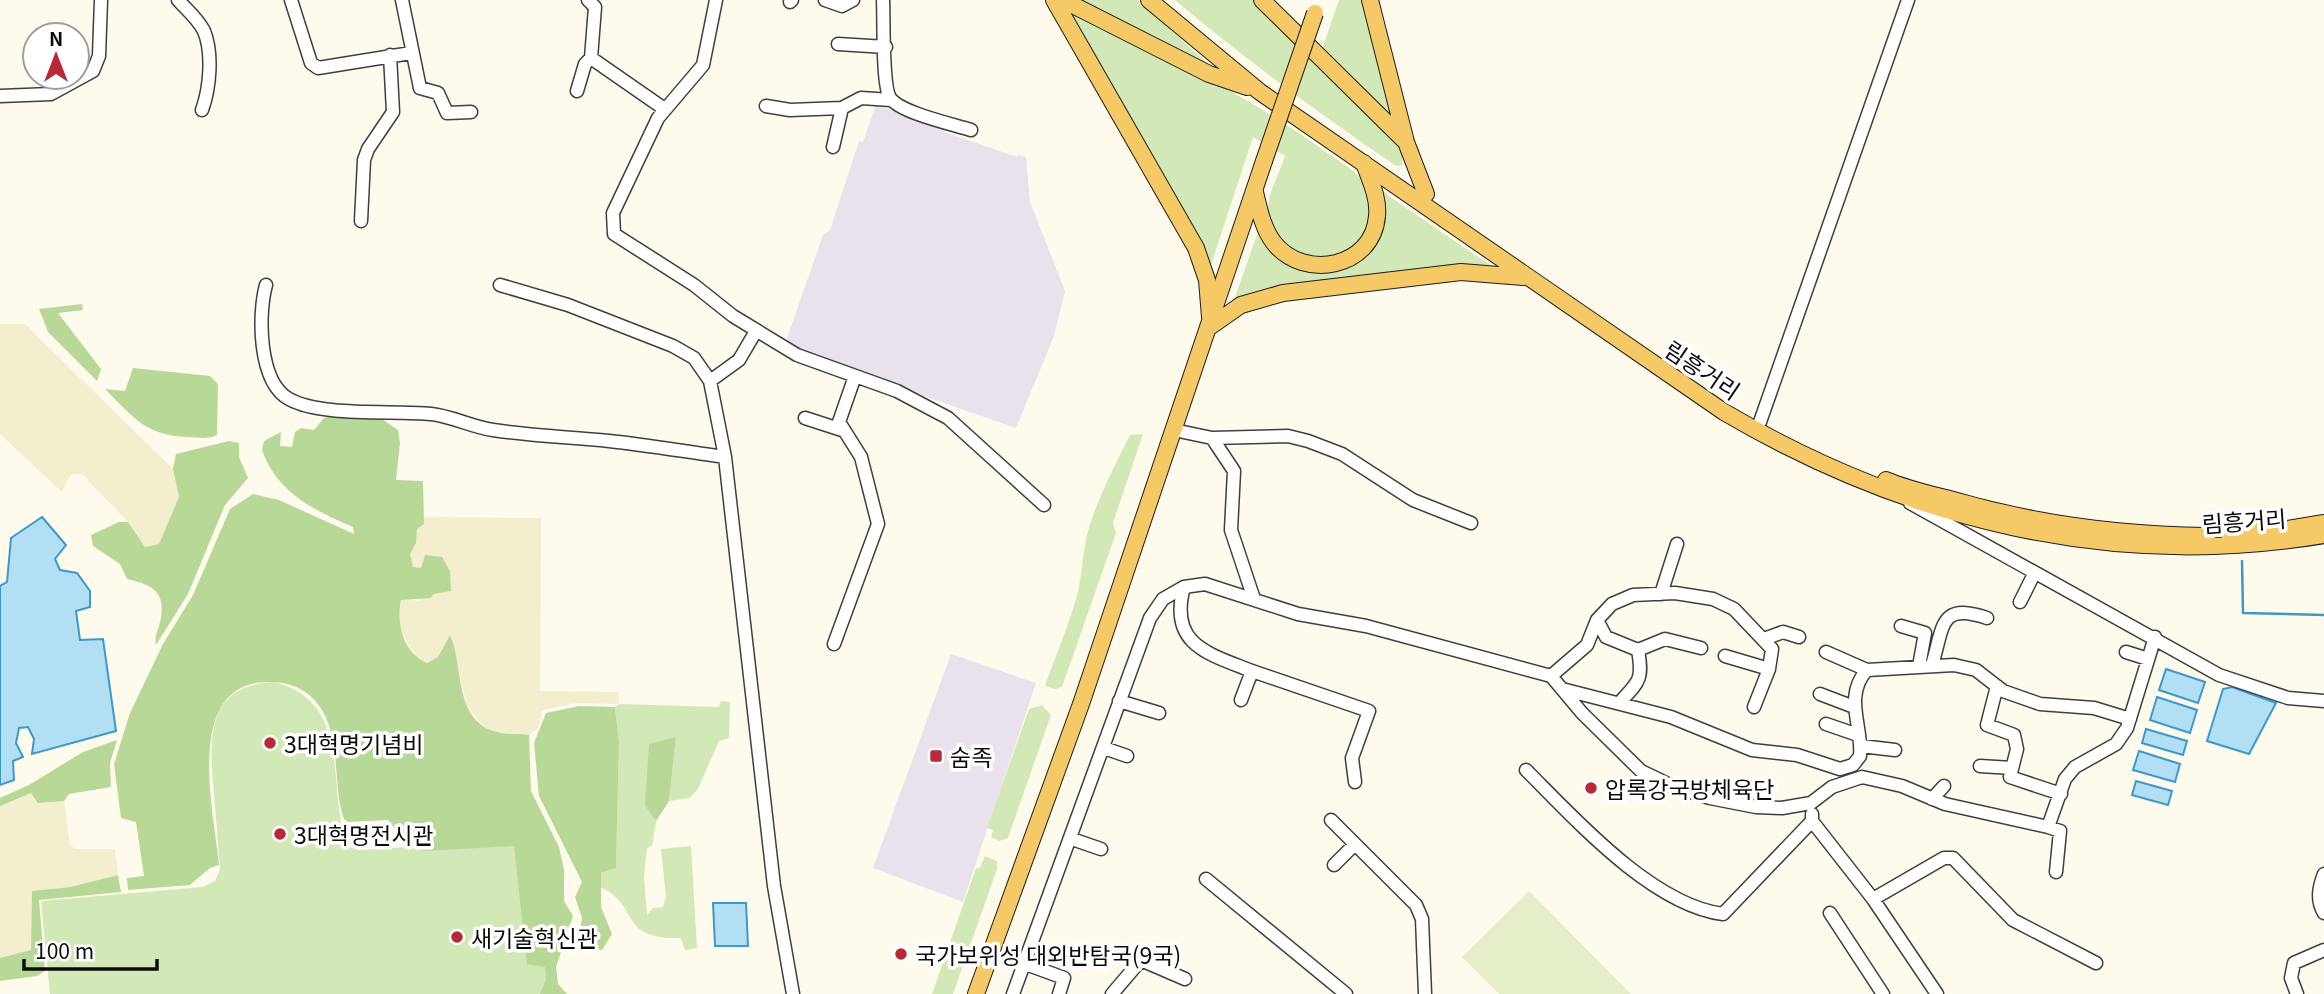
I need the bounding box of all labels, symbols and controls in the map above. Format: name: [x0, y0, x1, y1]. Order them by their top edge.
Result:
north arrow: [21, 21, 91, 91]
text: N: [49, 24, 63, 51]
street label: 림흥거리: [1658, 331, 1748, 407]
street label: 림흥거리: [2201, 500, 2287, 540]
place label: 3대혁명기념비: [284, 726, 424, 760]
marker: 3대혁명기념비: [262, 735, 278, 751]
place label: 숨족: [950, 739, 992, 773]
marker: 숨족: [928, 748, 944, 764]
place label: 압록강국방체육단: [1605, 771, 1774, 805]
marker: 압록강국방체육단: [1583, 780, 1599, 796]
place label: 3대혁명전시관: [294, 817, 434, 851]
marker: 3대혁명전시관: [272, 826, 288, 842]
place label: 새기술혁신관: [471, 920, 598, 954]
scale bar: [24, 928, 158, 972]
marker: 새기술혁신관: [449, 929, 465, 945]
text: 100 m: [35, 935, 94, 965]
place label: 국가보위성 대외반탐국(9국): [915, 937, 1181, 971]
marker: 국가보위성 대외반탐국(9국): [893, 946, 909, 962]

